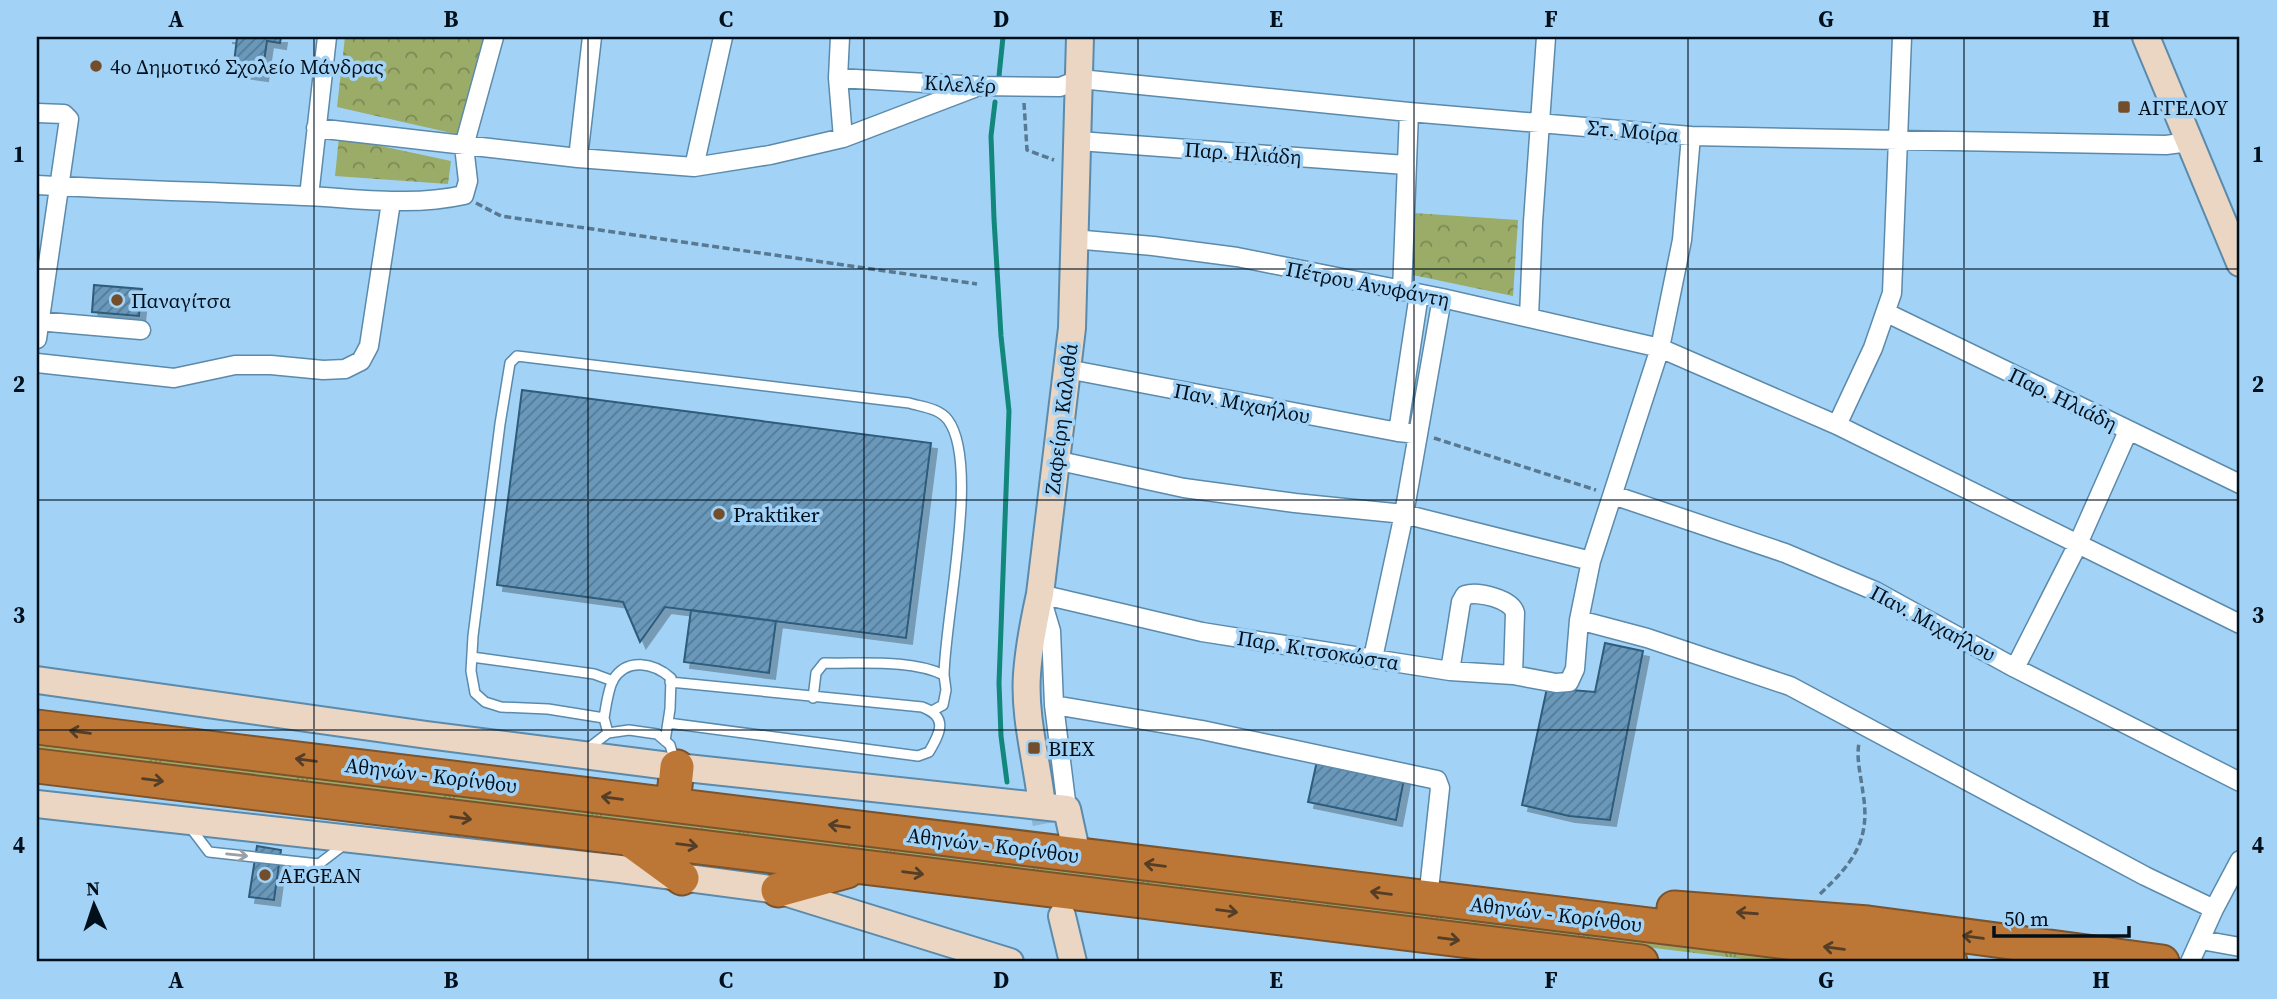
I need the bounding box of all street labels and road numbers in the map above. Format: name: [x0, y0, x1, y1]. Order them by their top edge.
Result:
street label: Κιλελέρ: [923, 68, 997, 100]
street label: Στ. Μοίρα: [1586, 113, 1680, 149]
street label: Παρ. Ηλιάδη: [1183, 134, 1303, 172]
street label: Πέτρου Ανυφάντη: [1284, 254, 1452, 314]
street label: Ζαφείρη Καλαθά: [1037, 342, 1085, 496]
street label: Παρ. Ηλιάδη: [2004, 360, 2122, 438]
street label: Παν. Μιχαήλου: [1172, 376, 1312, 430]
street label: Παν. Μιχαήλου: [1865, 578, 2001, 668]
street label: Παρ. Κιτσοκώστα: [1235, 623, 1401, 677]
street label: Αθηνών - Κορίνθου: [343, 750, 519, 800]
street label: Αθηνών - Κορίνθου: [905, 820, 1081, 870]
street label: Αθηνών - Κορίνθου: [1468, 889, 1644, 939]

